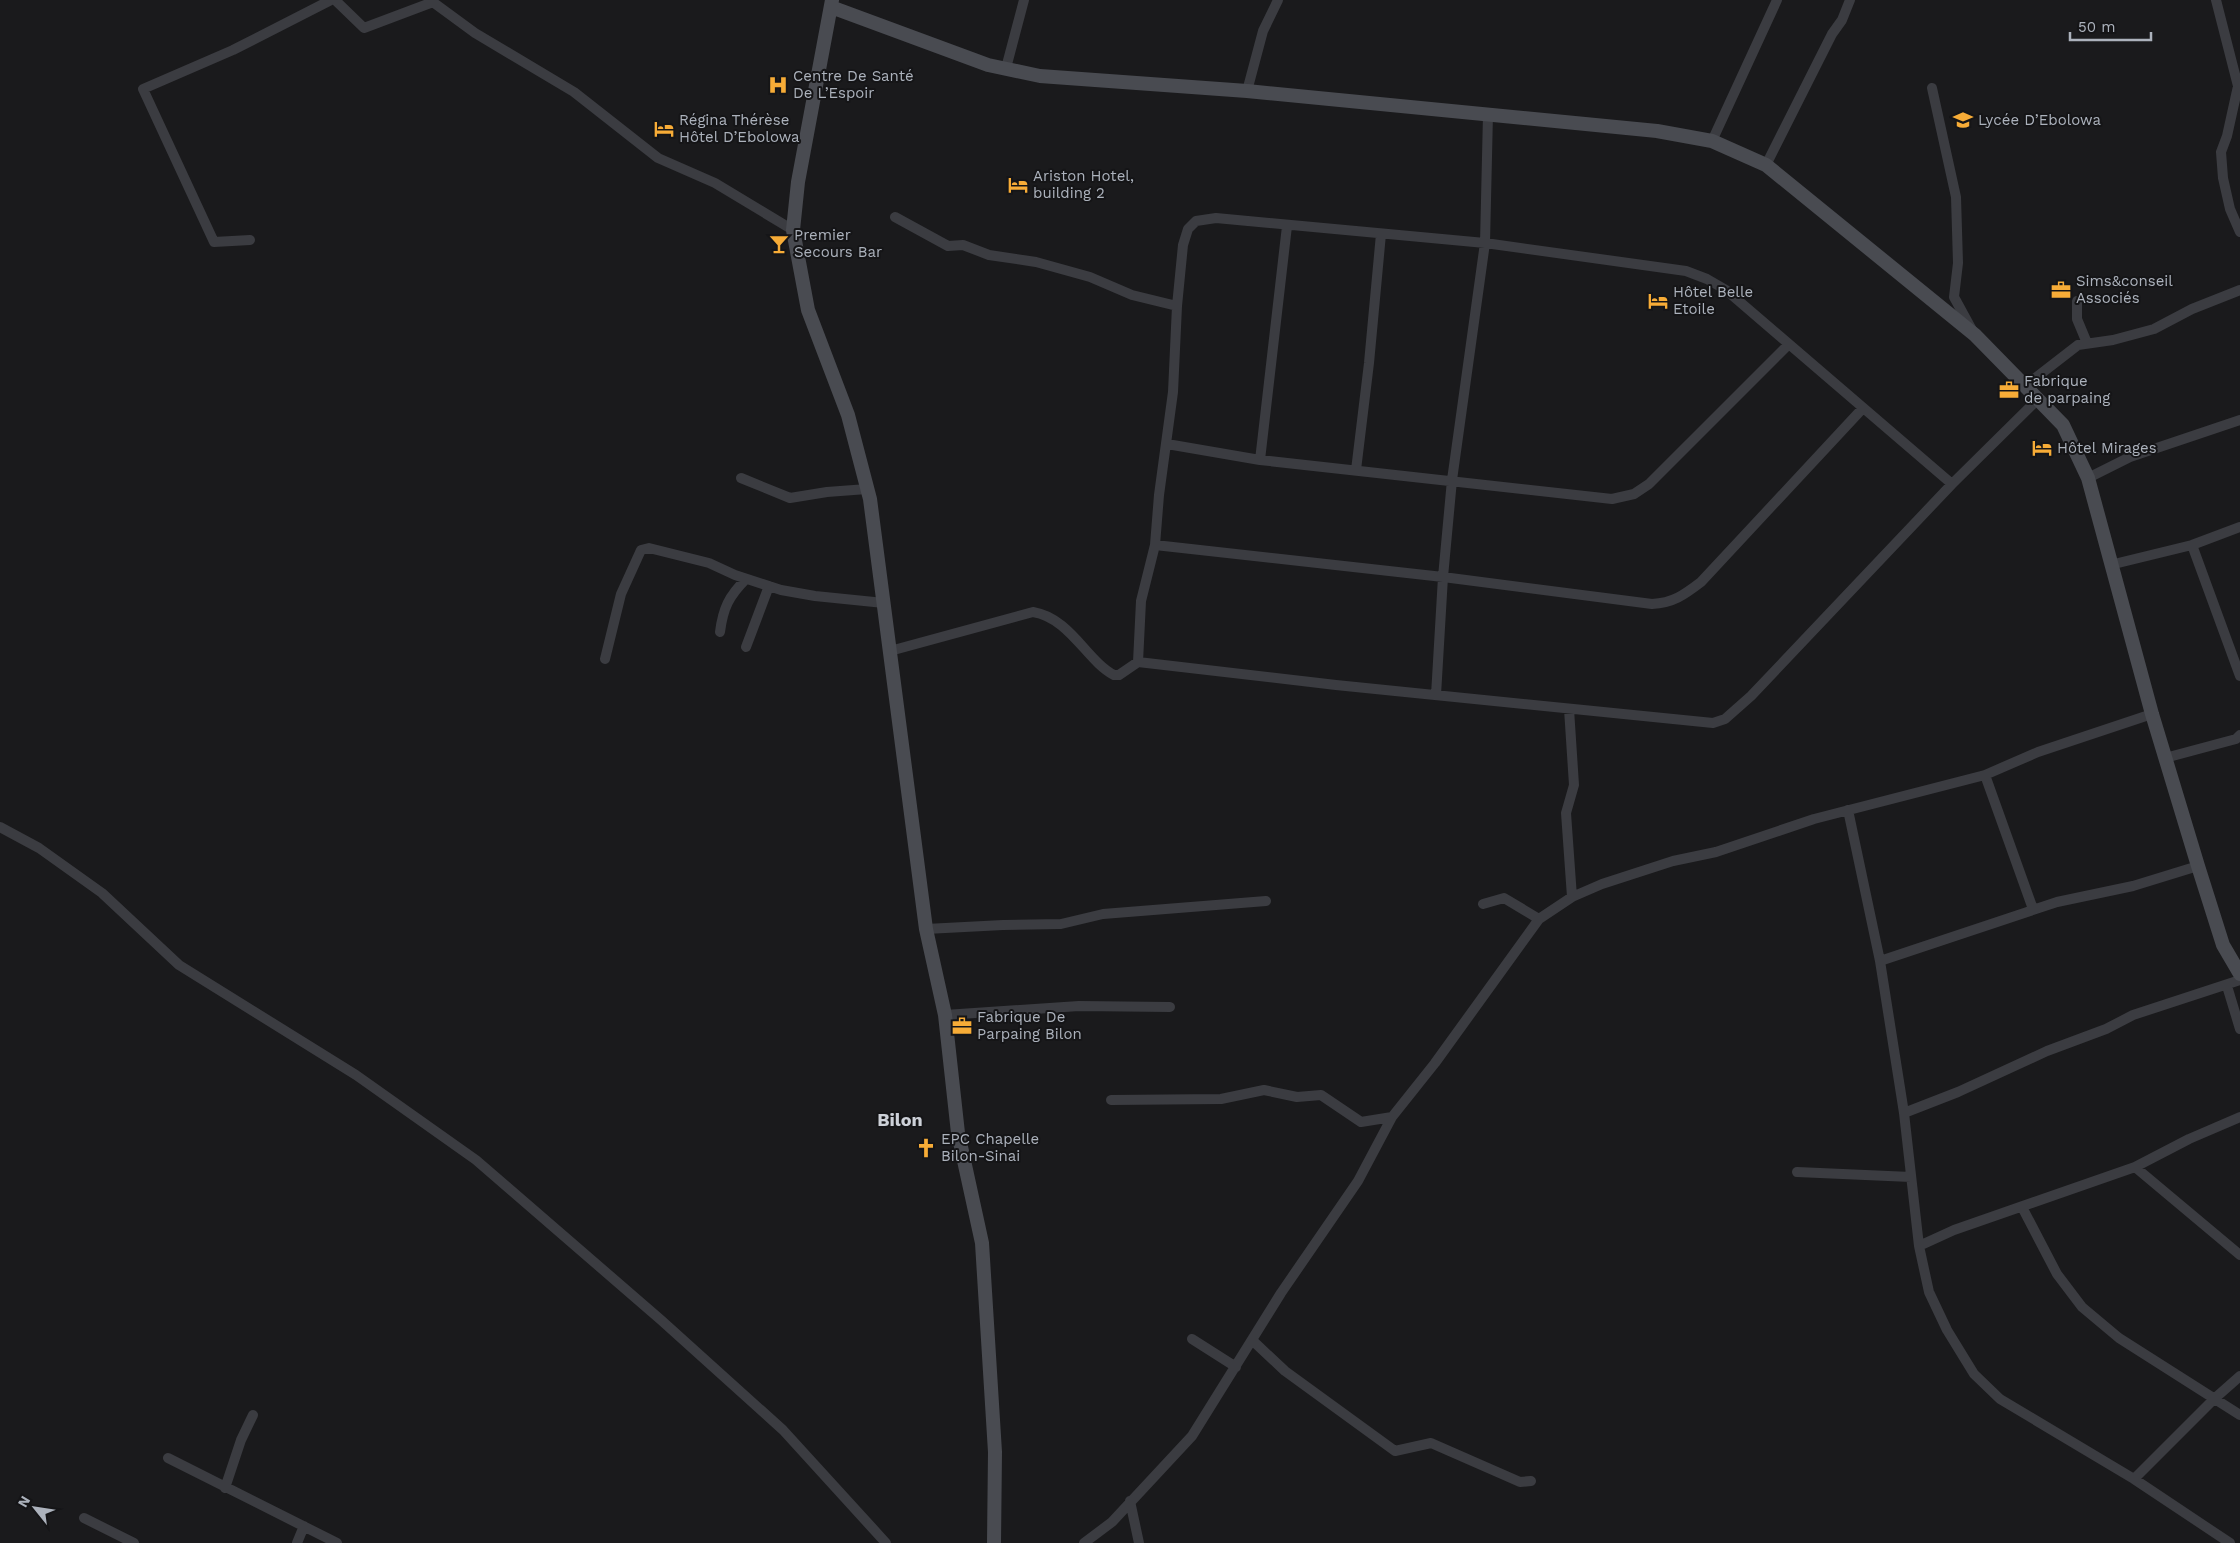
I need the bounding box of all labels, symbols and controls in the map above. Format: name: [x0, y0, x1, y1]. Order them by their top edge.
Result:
scale bar: [2070, 10, 2151, 42]
text: 50 m: [2078, 18, 2115, 36]
place label: Centre De Santé De L’Espoir: [793, 67, 914, 102]
hospital icon: Centre De Santé De L’Espoir: [767, 74, 789, 96]
school or university icon: Lycée D’Ebolowa: [1952, 109, 1974, 131]
place label: Régina Thérèse Hôtel D’Ebolowa: [679, 111, 800, 146]
place label: Lycée D’Ebolowa: [1978, 111, 2101, 129]
hotel icon: Régina Thérèse Hôtel D’Ebolowa: [653, 118, 675, 140]
place label: Ariston Hotel, building 2: [1033, 167, 1134, 202]
hotel icon: Ariston Hotel, building 2: [1007, 174, 1029, 196]
place label: Premier Secours Bar: [794, 226, 882, 261]
bar icon: Premier Secours Bar: [768, 233, 790, 255]
place label: Sims&conseil Associés: [2076, 272, 2173, 307]
office icon: Sims&conseil Associés: [2050, 279, 2072, 301]
place label: Hôtel Belle Etoile: [1673, 283, 1753, 318]
hotel icon: Hôtel Belle Etoile: [1647, 290, 1669, 312]
place label: Fabrique de parpaing: [2024, 372, 2110, 407]
office icon: Fabrique de parpaing: [1998, 379, 2020, 401]
hotel icon: Hôtel Mirages: [2031, 437, 2053, 459]
place label: Hôtel Mirages: [2057, 439, 2157, 457]
place label: Fabrique De Parpaing Bilon: [977, 1008, 1082, 1043]
office icon: Fabrique De Parpaing Bilon: [951, 1015, 973, 1037]
district label: Bilon: [877, 1109, 923, 1130]
place label: EPC Chapelle Bilon-Sinai: [941, 1130, 1039, 1165]
church icon: EPC Chapelle Bilon-Sinai: [915, 1137, 937, 1159]
north arrow: [10, 1483, 60, 1533]
text: N: [14, 1493, 33, 1510]

